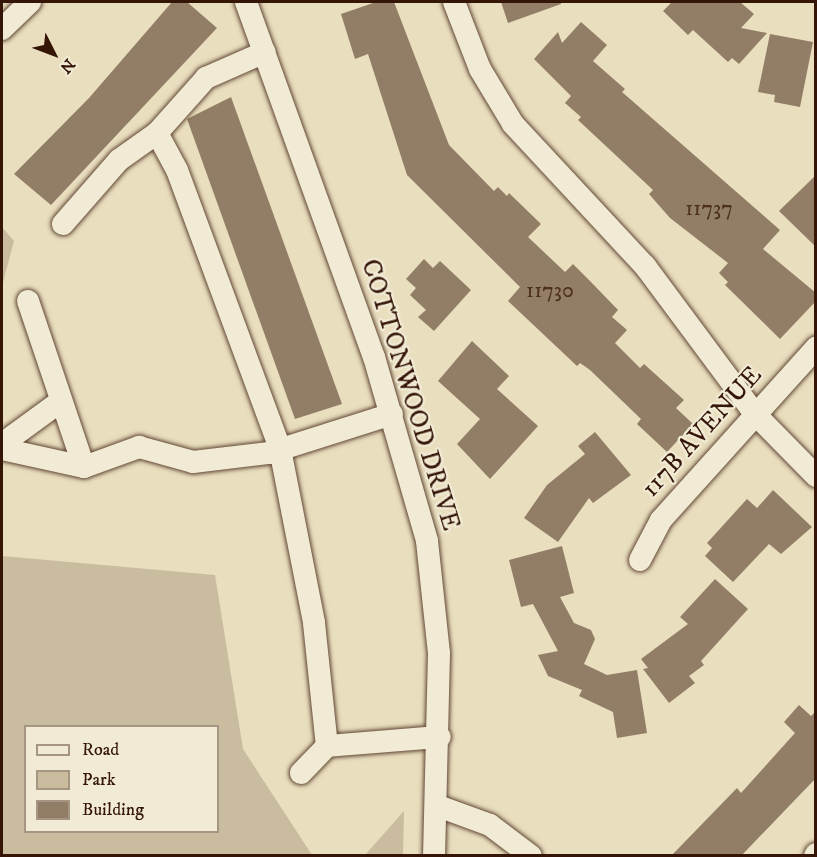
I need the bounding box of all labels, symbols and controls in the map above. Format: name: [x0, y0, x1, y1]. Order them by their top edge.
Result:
north arrow: [24, 24, 84, 84]
text: N: [56, 54, 79, 78]
house number: 11737: [685, 196, 733, 222]
street label: COTTONWOOD DRIVE: [354, 256, 466, 534]
house number: 11730: [526, 278, 574, 304]
street label: 117B AVENUE: [635, 360, 769, 504]
legend: [24, 725, 219, 833]
text: Road: [82, 739, 119, 761]
text: Park: [82, 769, 116, 791]
text: Building: [82, 799, 144, 821]

